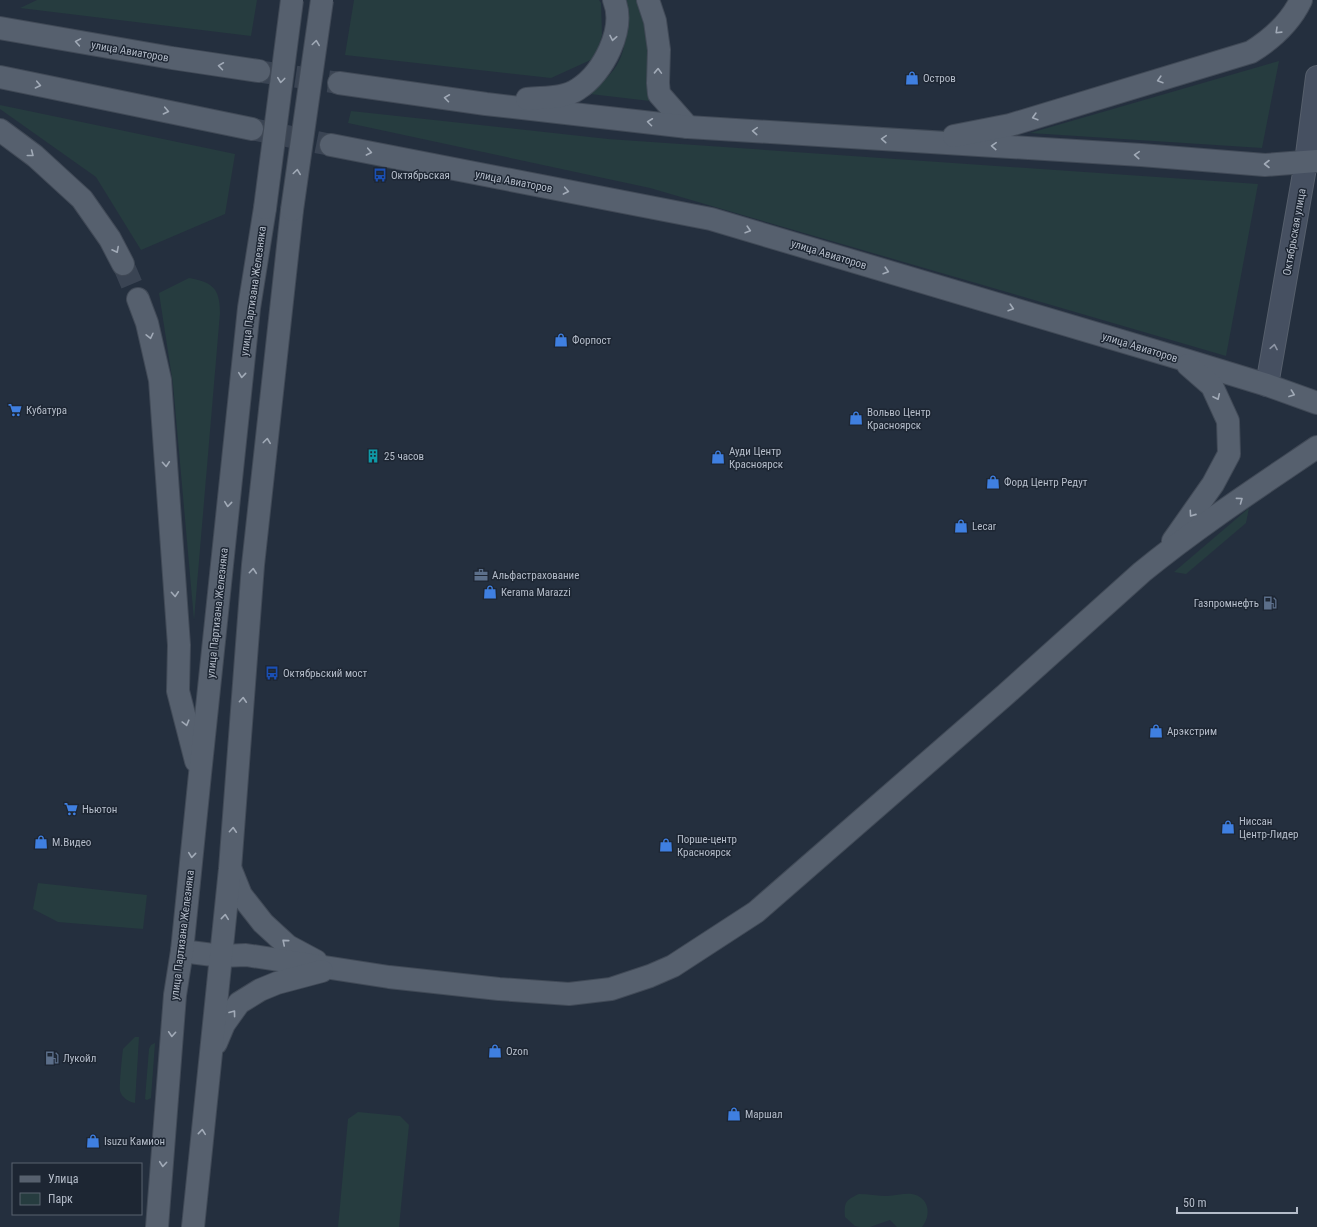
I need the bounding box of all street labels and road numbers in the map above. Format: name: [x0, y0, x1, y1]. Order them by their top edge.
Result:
street label: улица Авиаторов: [90, 38, 170, 65]
street label: улица Авиаторов: [474, 168, 554, 195]
street label: Октябрьская улица: [1280, 188, 1309, 277]
street label: улица Партизана Железняка: [238, 225, 269, 357]
street label: улица Авиаторов: [790, 237, 868, 272]
street label: улица Авиаторов: [1101, 330, 1179, 365]
street label: улица Партизана Железняка: [204, 547, 231, 679]
street label: улица Партизана Железняка: [168, 869, 197, 1001]

